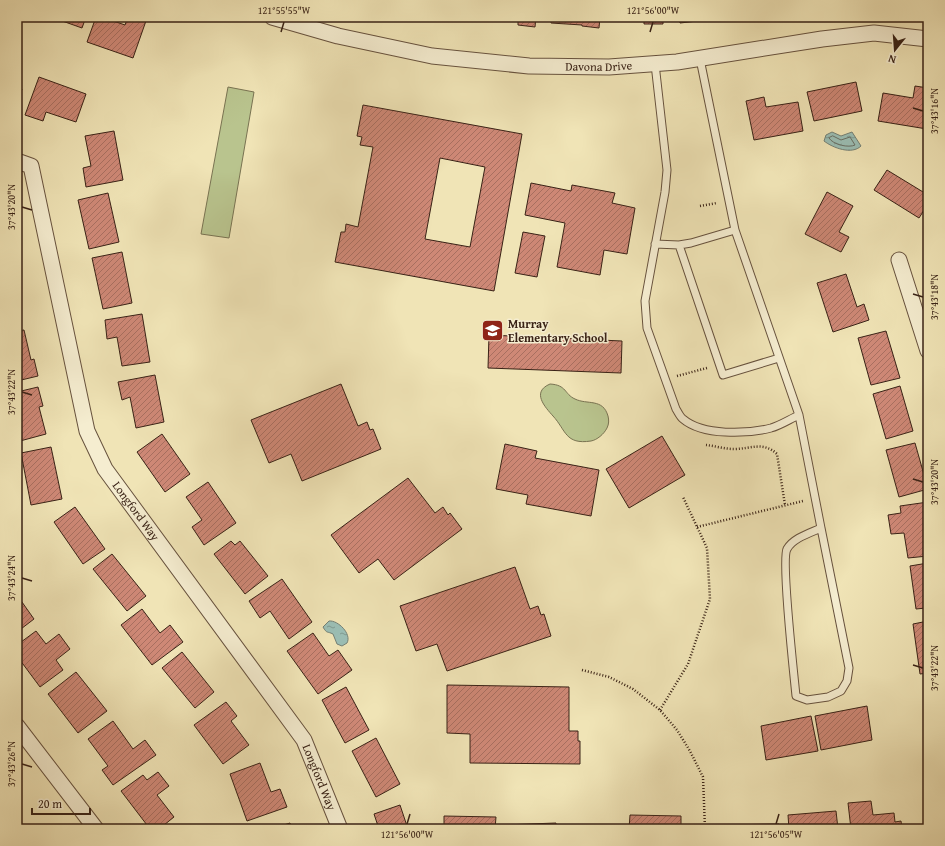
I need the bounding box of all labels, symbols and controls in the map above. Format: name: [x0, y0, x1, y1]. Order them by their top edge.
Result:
text: 121°55'55"W: [258, 3, 311, 18]
text: 121°56'00"W: [627, 3, 680, 18]
north arrow: [875, 30, 915, 70]
text: N: [886, 51, 898, 68]
street label: Davona Drive: [565, 56, 633, 75]
text: 37°43'16"N: [927, 88, 942, 134]
text: 37°43'20"N: [4, 184, 19, 230]
text: 37°43'18"N: [927, 274, 942, 320]
place label: Murray Elementary School: [508, 315, 608, 346]
school or university icon: Murray Elementary School: [479, 318, 505, 344]
text: 37°43'22"N: [4, 369, 19, 415]
text: 37°43'20"N: [927, 459, 942, 505]
street label: Longford Way: [109, 478, 164, 544]
text: 37°43'24"N: [4, 555, 19, 601]
text: 37°43'22"N: [927, 645, 942, 691]
text: 37°43'26"N: [4, 741, 19, 787]
street label: Longford Way: [298, 741, 340, 813]
scale bar: [32, 790, 90, 816]
text: 20 m: [38, 795, 62, 812]
text: 121°56'00"W: [381, 827, 434, 842]
text: 121°56'05"W: [750, 827, 803, 842]

